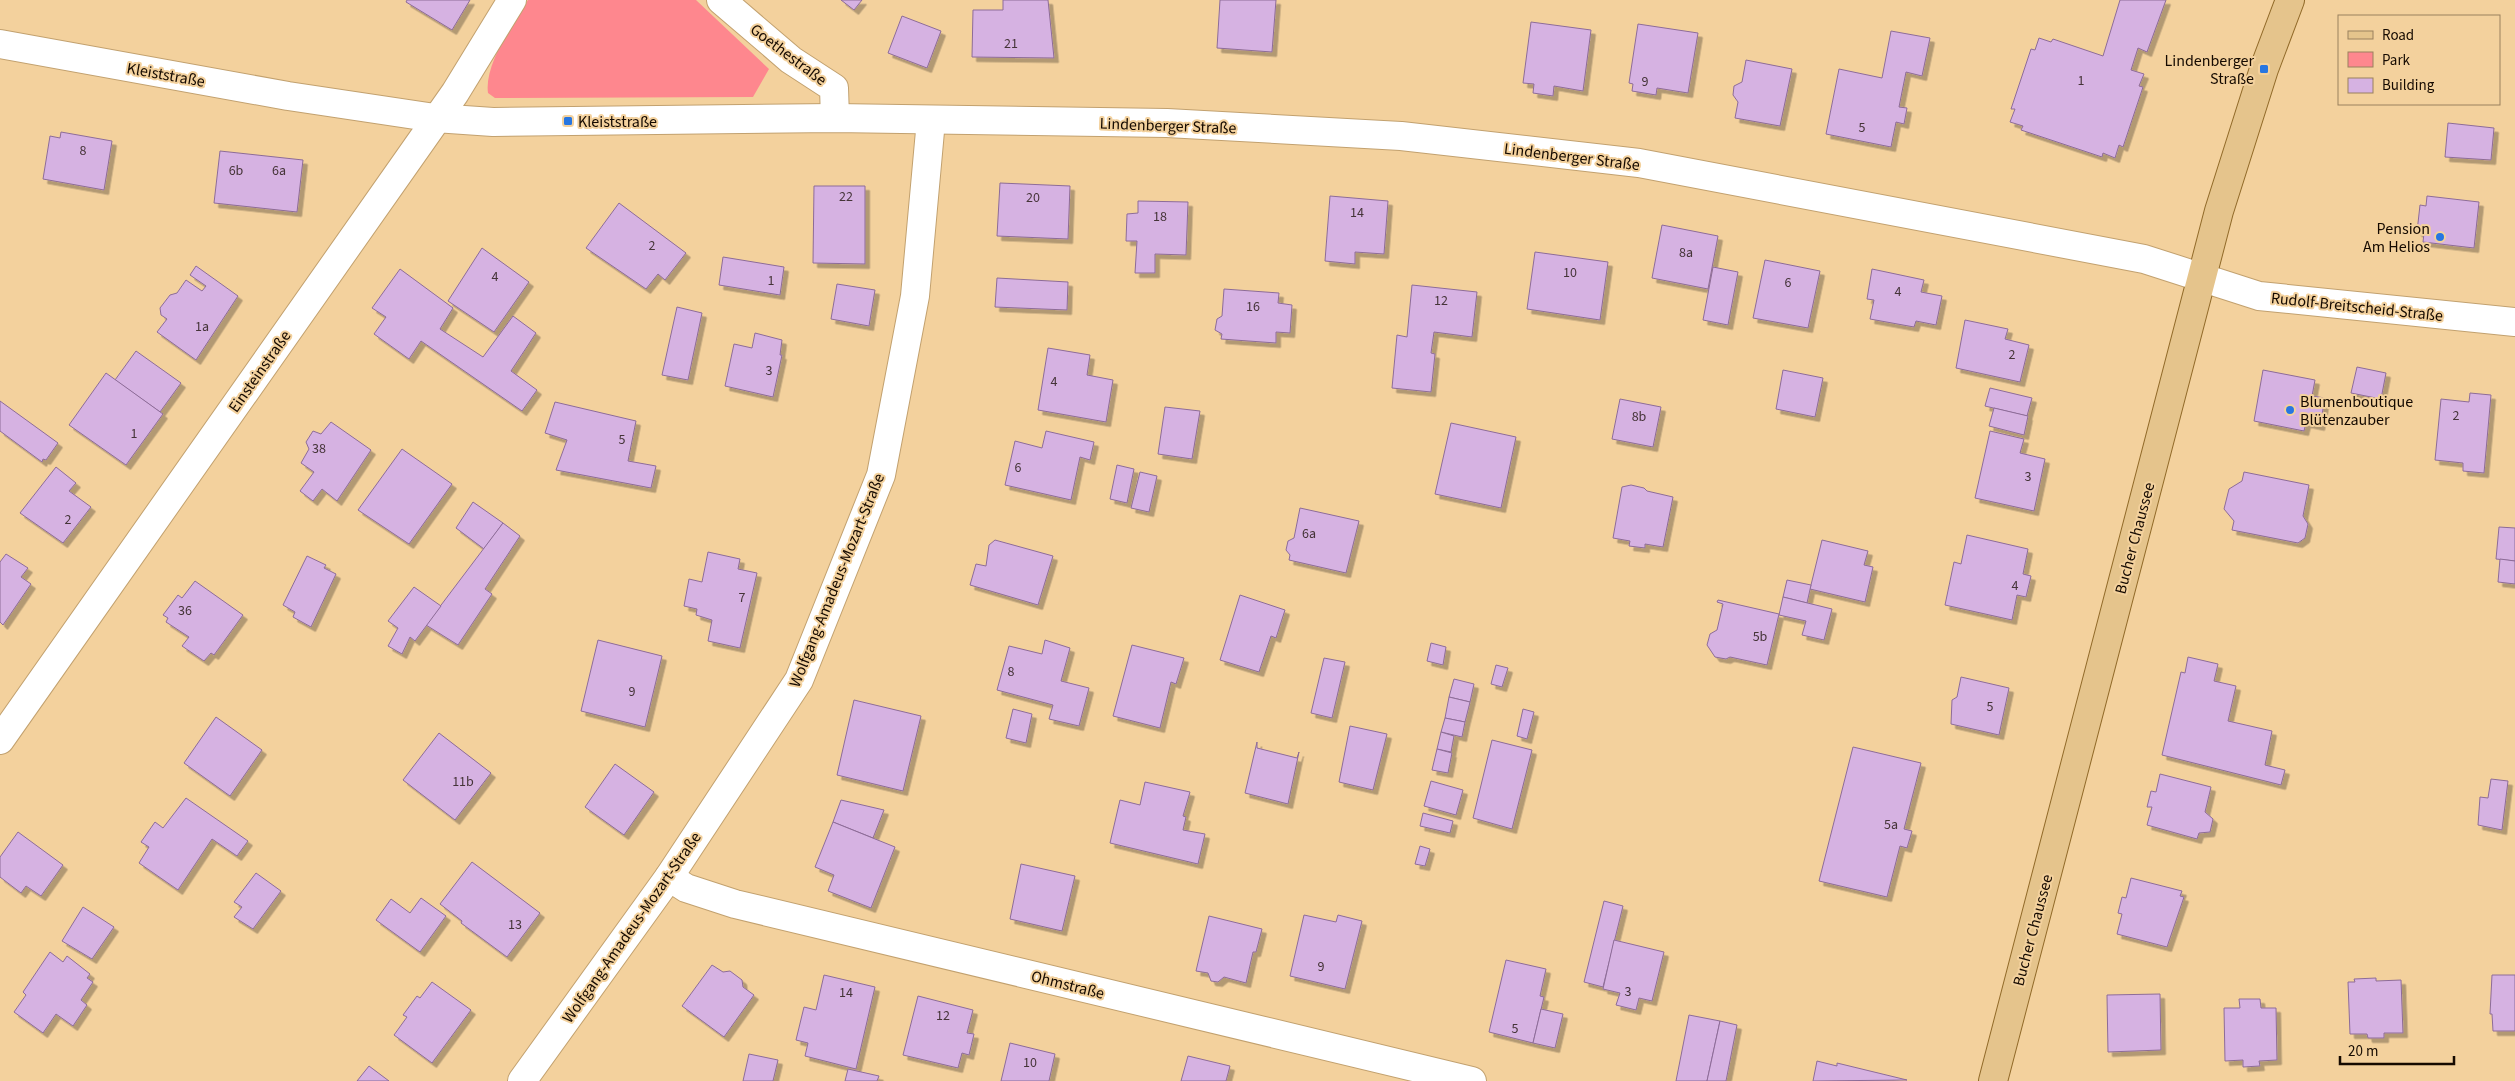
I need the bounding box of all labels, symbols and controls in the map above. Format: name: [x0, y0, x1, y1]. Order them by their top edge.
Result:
legend: [2338, 15, 2500, 105]
street label: Goethestraße: [746, 19, 831, 91]
text: Road: [2382, 25, 2414, 46]
house number: 21: [1004, 34, 1018, 54]
place label: Lindenberger Straße: [2164, 50, 2254, 90]
text: Park: [2382, 50, 2411, 71]
street label: Kleiststraße: [125, 57, 207, 93]
marker: Lindenberger Straße: [2258, 63, 2270, 75]
house number: 1: [2078, 71, 2085, 91]
house number: 9: [1642, 72, 1649, 92]
text: Building: [2382, 75, 2435, 96]
place label: Kleiststraße: [578, 111, 657, 133]
street label: Lindenberger Straße: [1099, 113, 1237, 139]
marker: Kleiststraße: [562, 115, 574, 127]
house number: 5: [1859, 118, 1866, 138]
street label: Lindenberger Straße: [1503, 138, 1641, 176]
house number: 8: [80, 141, 87, 161]
house number: 6b: [229, 161, 244, 181]
house number: 6a: [272, 161, 286, 181]
house number: 22: [839, 187, 853, 207]
house number: 20: [1026, 188, 1040, 208]
house number: 14: [1350, 203, 1364, 223]
house number: 18: [1153, 207, 1167, 227]
place label: Pension Am Helios: [2363, 218, 2430, 258]
marker: Pension Am Helios: [2434, 231, 2446, 243]
house number: 2: [649, 236, 656, 256]
house number: 8a: [1679, 243, 1693, 263]
house number: 10: [1563, 263, 1577, 283]
house number: 4: [492, 267, 499, 287]
house number: 1: [768, 271, 775, 291]
house number: 6: [1785, 273, 1792, 293]
house number: 4: [1895, 282, 1902, 302]
street label: Rudolf-Breitscheid-Straße: [2270, 287, 2444, 327]
house number: 12: [1434, 291, 1448, 311]
house number: 16: [1246, 297, 1260, 317]
house number: 1a: [195, 317, 209, 337]
street label: Einsteinstraße: [223, 326, 296, 417]
house number: 2: [2009, 345, 2016, 365]
house number: 3: [766, 361, 773, 381]
house number: 4: [1051, 372, 1058, 392]
place label: Blumenboutique Blütenzauber: [2300, 391, 2413, 431]
marker: Blumenboutique Blütenzauber: [2284, 404, 2296, 416]
house number: 2: [2453, 406, 2460, 426]
house number: 8b: [1632, 407, 1647, 427]
house number: 1: [131, 424, 138, 444]
house number: 5: [619, 430, 626, 450]
house number: 38: [312, 439, 326, 459]
house number: 6: [1015, 458, 1022, 478]
house number: 3: [2025, 467, 2032, 487]
street label: Wolfgang-Amadeus-Mozart-Straße: [784, 470, 890, 691]
street label: Bucher Chaussee: [2109, 480, 2160, 597]
house number: 2: [65, 510, 72, 530]
house number: 6a: [1302, 524, 1316, 544]
house number: 4: [2012, 576, 2019, 596]
house number: 7: [739, 588, 746, 608]
house number: 36: [178, 601, 192, 621]
house number: 5b: [1753, 627, 1768, 647]
house number: 8: [1008, 662, 1015, 682]
house number: 9: [629, 682, 636, 702]
house number: 5: [1987, 697, 1994, 717]
house number: 11b: [452, 772, 474, 792]
house number: 5a: [1884, 815, 1898, 835]
street label: Wolfgang-Amadeus-Mozart-Straße: [557, 828, 706, 1028]
street label: Bucher Chaussee: [2007, 872, 2058, 989]
house number: 13: [508, 915, 522, 935]
house number: 9: [1318, 957, 1325, 977]
street label: Ohmstraße: [1029, 965, 1107, 1005]
house number: 3: [1625, 982, 1632, 1002]
house number: 14: [839, 983, 853, 1003]
house number: 12: [936, 1006, 950, 1026]
house number: 5: [1512, 1019, 1519, 1039]
scale bar: [2340, 1034, 2454, 1066]
text: 20 m: [2348, 1041, 2378, 1062]
house number: 10: [1023, 1053, 1037, 1073]

